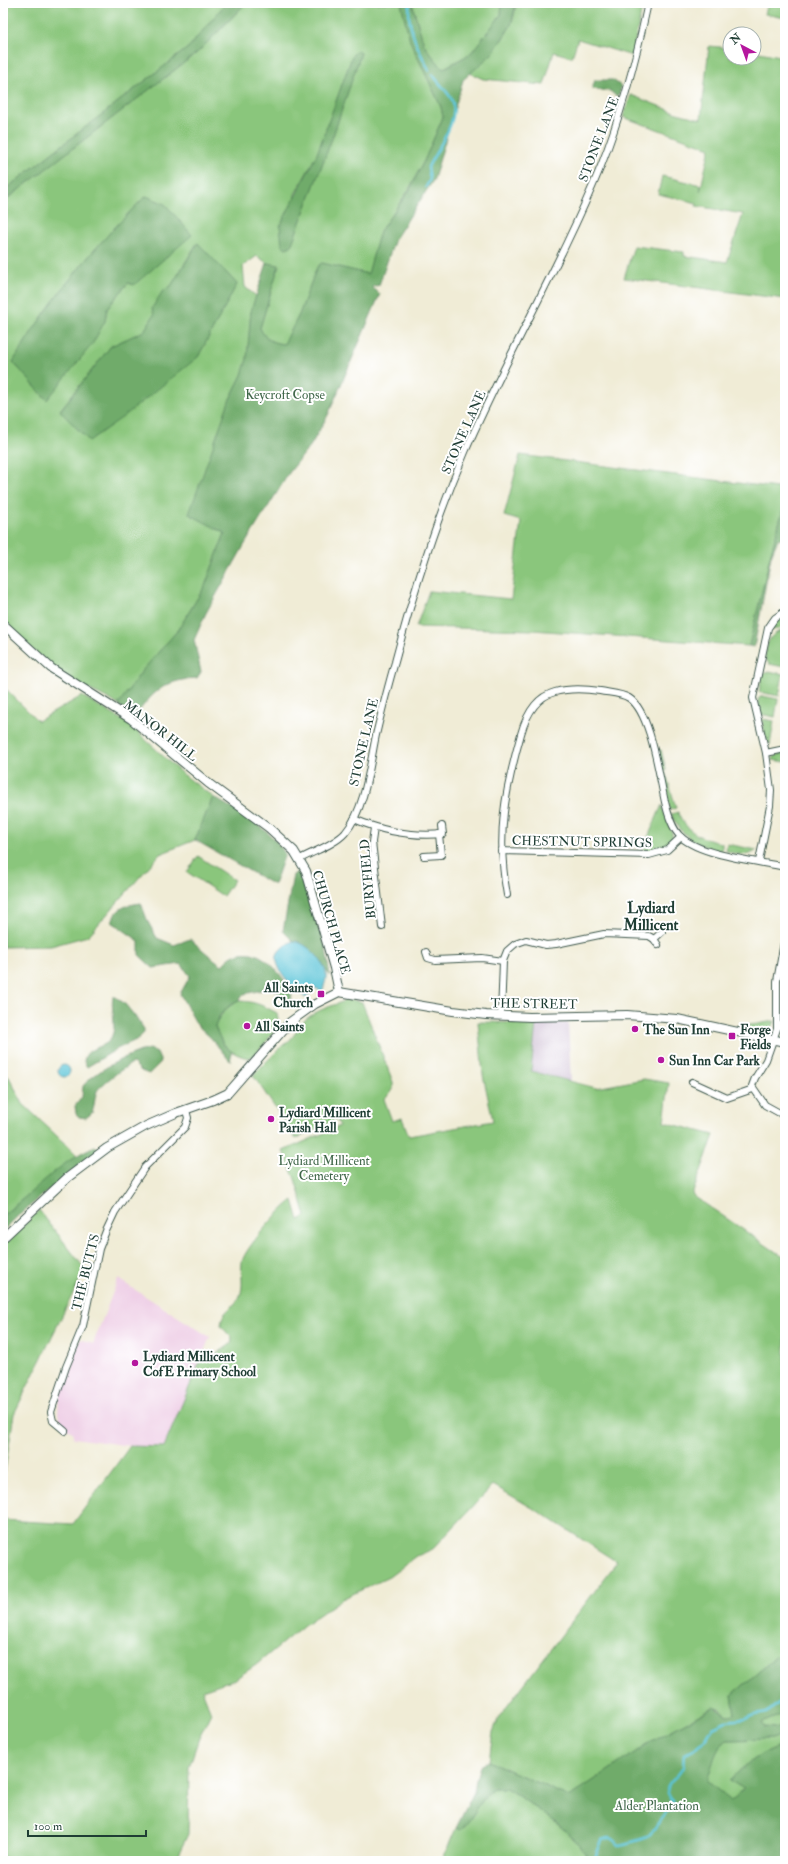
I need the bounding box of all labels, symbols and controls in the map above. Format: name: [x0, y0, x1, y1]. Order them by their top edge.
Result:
north arrow: [722, 26, 762, 66]
text: N: [727, 30, 745, 48]
street label: STONE LANE: [575, 95, 623, 184]
park label: Keycroft Copse: [245, 387, 325, 404]
street label: STONE LANE: [438, 388, 490, 477]
street label: MANOR HILL: [120, 697, 201, 765]
street label: STONE LANE: [346, 697, 382, 788]
street label: CHESTNUT SPRINGS: [512, 833, 652, 851]
street label: BURYFIELD: [357, 838, 379, 919]
street label: CHURCH PLACE: [309, 869, 354, 976]
district label: Lydiard Millicent: [623, 899, 679, 935]
place label: All Saints Church: [263, 980, 314, 1011]
marker: All Saints Church: [316, 989, 326, 999]
street label: THE STREET: [490, 995, 578, 1013]
place label: All Saints: [254, 1019, 305, 1035]
marker: All Saints: [242, 1021, 252, 1031]
place label: The Sun Inn: [642, 1022, 710, 1038]
place label: Forge Fields: [740, 1022, 772, 1053]
marker: The Sun Inn: [630, 1024, 640, 1034]
marker: Forge Fields: [727, 1031, 737, 1041]
place label: Sun Inn Car Park: [669, 1053, 761, 1069]
marker: Sun Inn Car Park: [656, 1055, 666, 1065]
place label: Lydiard Millicent Parish Hall: [279, 1105, 371, 1136]
marker: Lydiard Millicent Parish Hall: [266, 1114, 276, 1124]
park label: Lydiard Millicent Cemetery: [278, 1153, 370, 1185]
street label: THE BUTTS: [69, 1232, 103, 1312]
place label: Lydiard Millicent CofE Primary School: [143, 1349, 257, 1381]
marker: Lydiard Millicent CofE Primary School: [130, 1358, 140, 1368]
park label: Alder Plantation: [614, 1798, 699, 1814]
scale bar: [28, 1812, 146, 1838]
text: 100 m: [34, 1819, 63, 1834]

